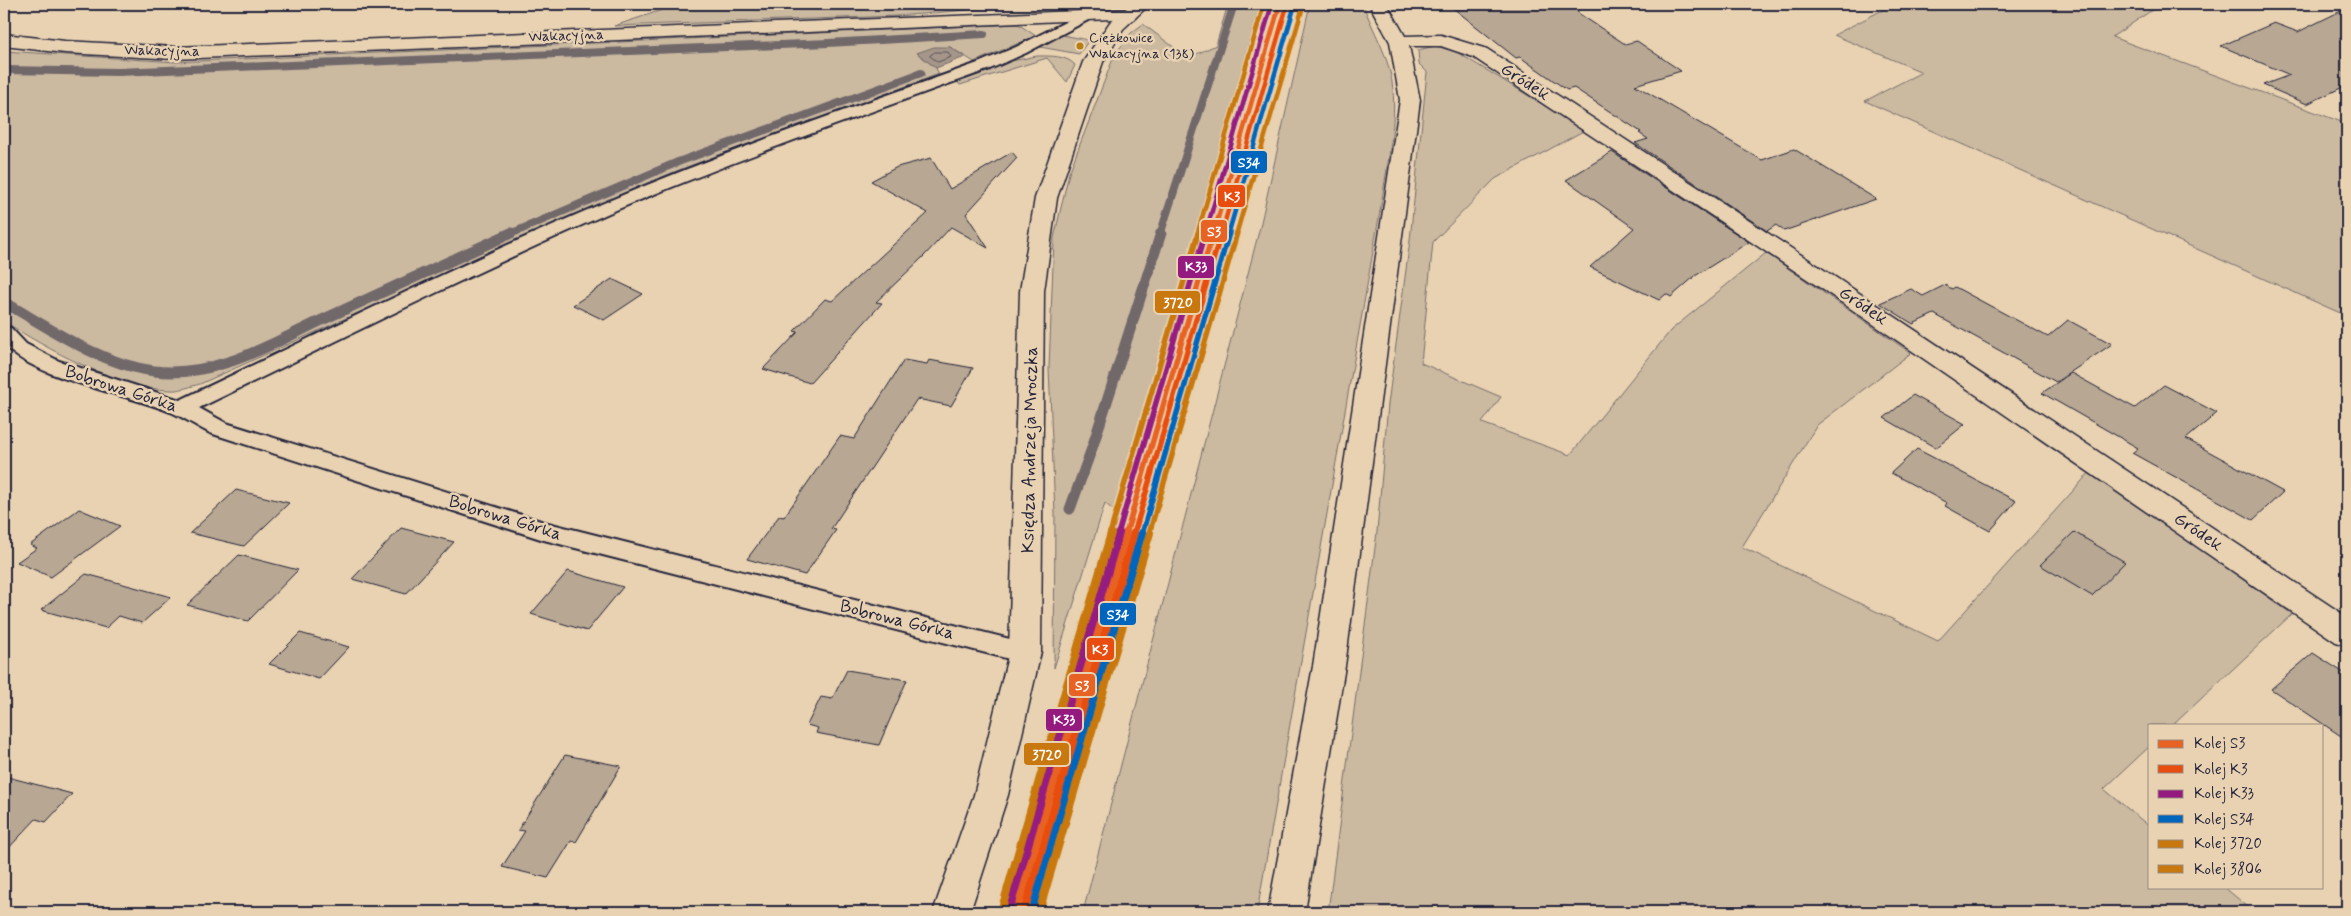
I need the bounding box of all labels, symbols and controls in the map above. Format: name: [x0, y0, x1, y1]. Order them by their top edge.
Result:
street label: Wakacyjna: [528, 25, 604, 47]
place label: Ciężkowice Wakacyjna (138): [1089, 29, 1194, 63]
street label: Wakacyjna: [124, 40, 200, 62]
marker: Ciężkowice Wakacyjna (138): [1075, 41, 1085, 51]
street label: Gródek: [1496, 57, 1554, 107]
line badge: S34: [1230, 150, 1268, 174]
text: S34: [1238, 154, 1261, 172]
line badge: K3: [1217, 184, 1246, 208]
text: K3: [1224, 188, 1241, 206]
line badge: S3: [1200, 219, 1228, 243]
text: S3: [1207, 223, 1222, 241]
line badge: K33: [1177, 255, 1215, 279]
text: K33: [1185, 258, 1207, 276]
street label: Gródek: [1834, 281, 1892, 331]
line badge: 3720: [1154, 290, 1201, 314]
text: 3720: [1163, 294, 1193, 312]
street label: Księdza Andrzeja Mroczka: [1016, 347, 1044, 553]
street label: Bobrowa Górka: [62, 360, 180, 418]
street label: Bobrowa Górka: [446, 489, 564, 547]
street label: Gródek: [2169, 507, 2227, 557]
street label: Bobrowa Górka: [837, 594, 957, 646]
line badge: S34: [1099, 602, 1137, 626]
text: S34: [1107, 606, 1130, 624]
line badge: K3: [1086, 637, 1115, 661]
text: K3: [1092, 641, 1109, 659]
line badge: S3: [1068, 673, 1096, 697]
text: S3: [1075, 677, 1090, 695]
line badge: K33: [1045, 708, 1083, 732]
text: K33: [1053, 711, 1075, 729]
legend: [2148, 724, 2324, 888]
text: Kolej S3: [2194, 734, 2245, 754]
line badge: 3720: [1023, 742, 1070, 766]
text: 3720: [1032, 746, 1062, 764]
text: Kolej K3: [2194, 760, 2248, 780]
text: Kolej K33: [2194, 784, 2254, 804]
text: Kolej S34: [2194, 810, 2254, 830]
text: Kolej 3720: [2194, 834, 2262, 854]
text: Kolej 3806: [2194, 860, 2262, 880]

